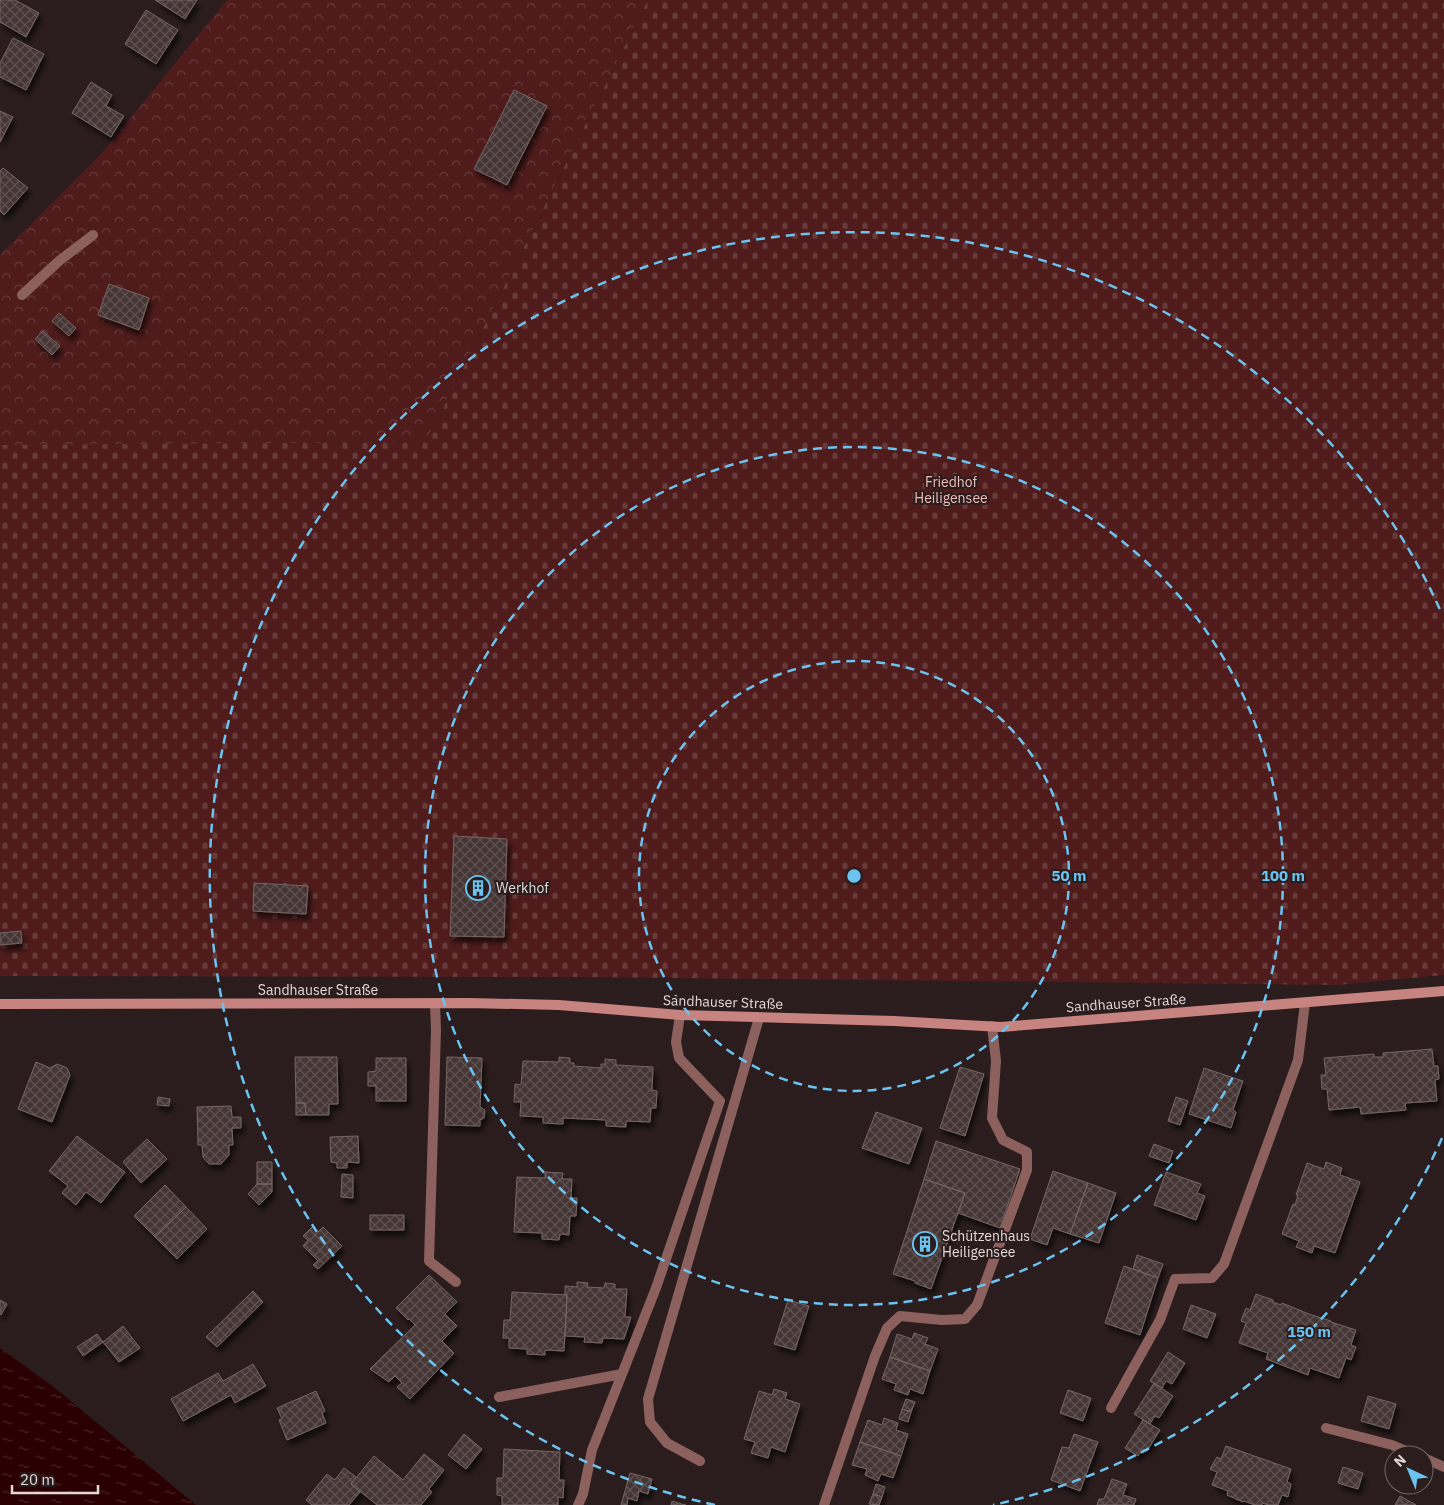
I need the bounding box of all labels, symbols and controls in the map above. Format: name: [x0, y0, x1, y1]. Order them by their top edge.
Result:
park label: Friedhof Heiligensee: [914, 473, 988, 507]
text: 50 m: [1052, 866, 1086, 885]
text: 100 m: [1261, 866, 1305, 885]
centre of rings: [845, 867, 863, 885]
building icon: Werkhof: [465, 875, 491, 901]
place label: Werkhof: [496, 879, 549, 897]
street label: Sandhauser Straße: [258, 981, 378, 999]
street label: Sandhauser Straße: [1065, 990, 1187, 1016]
street label: Sandhauser Straße: [663, 991, 784, 1013]
place label: Schützenhaus Heiligensee: [942, 1227, 1030, 1261]
building icon: Schützenhaus Heiligensee: [912, 1231, 938, 1257]
text: 150 m: [1287, 1322, 1331, 1341]
north arrow: [1384, 1445, 1434, 1495]
text: N: [1390, 1451, 1410, 1471]
scale bar: [12, 1462, 99, 1494]
text: 20 m: [20, 1470, 55, 1489]

